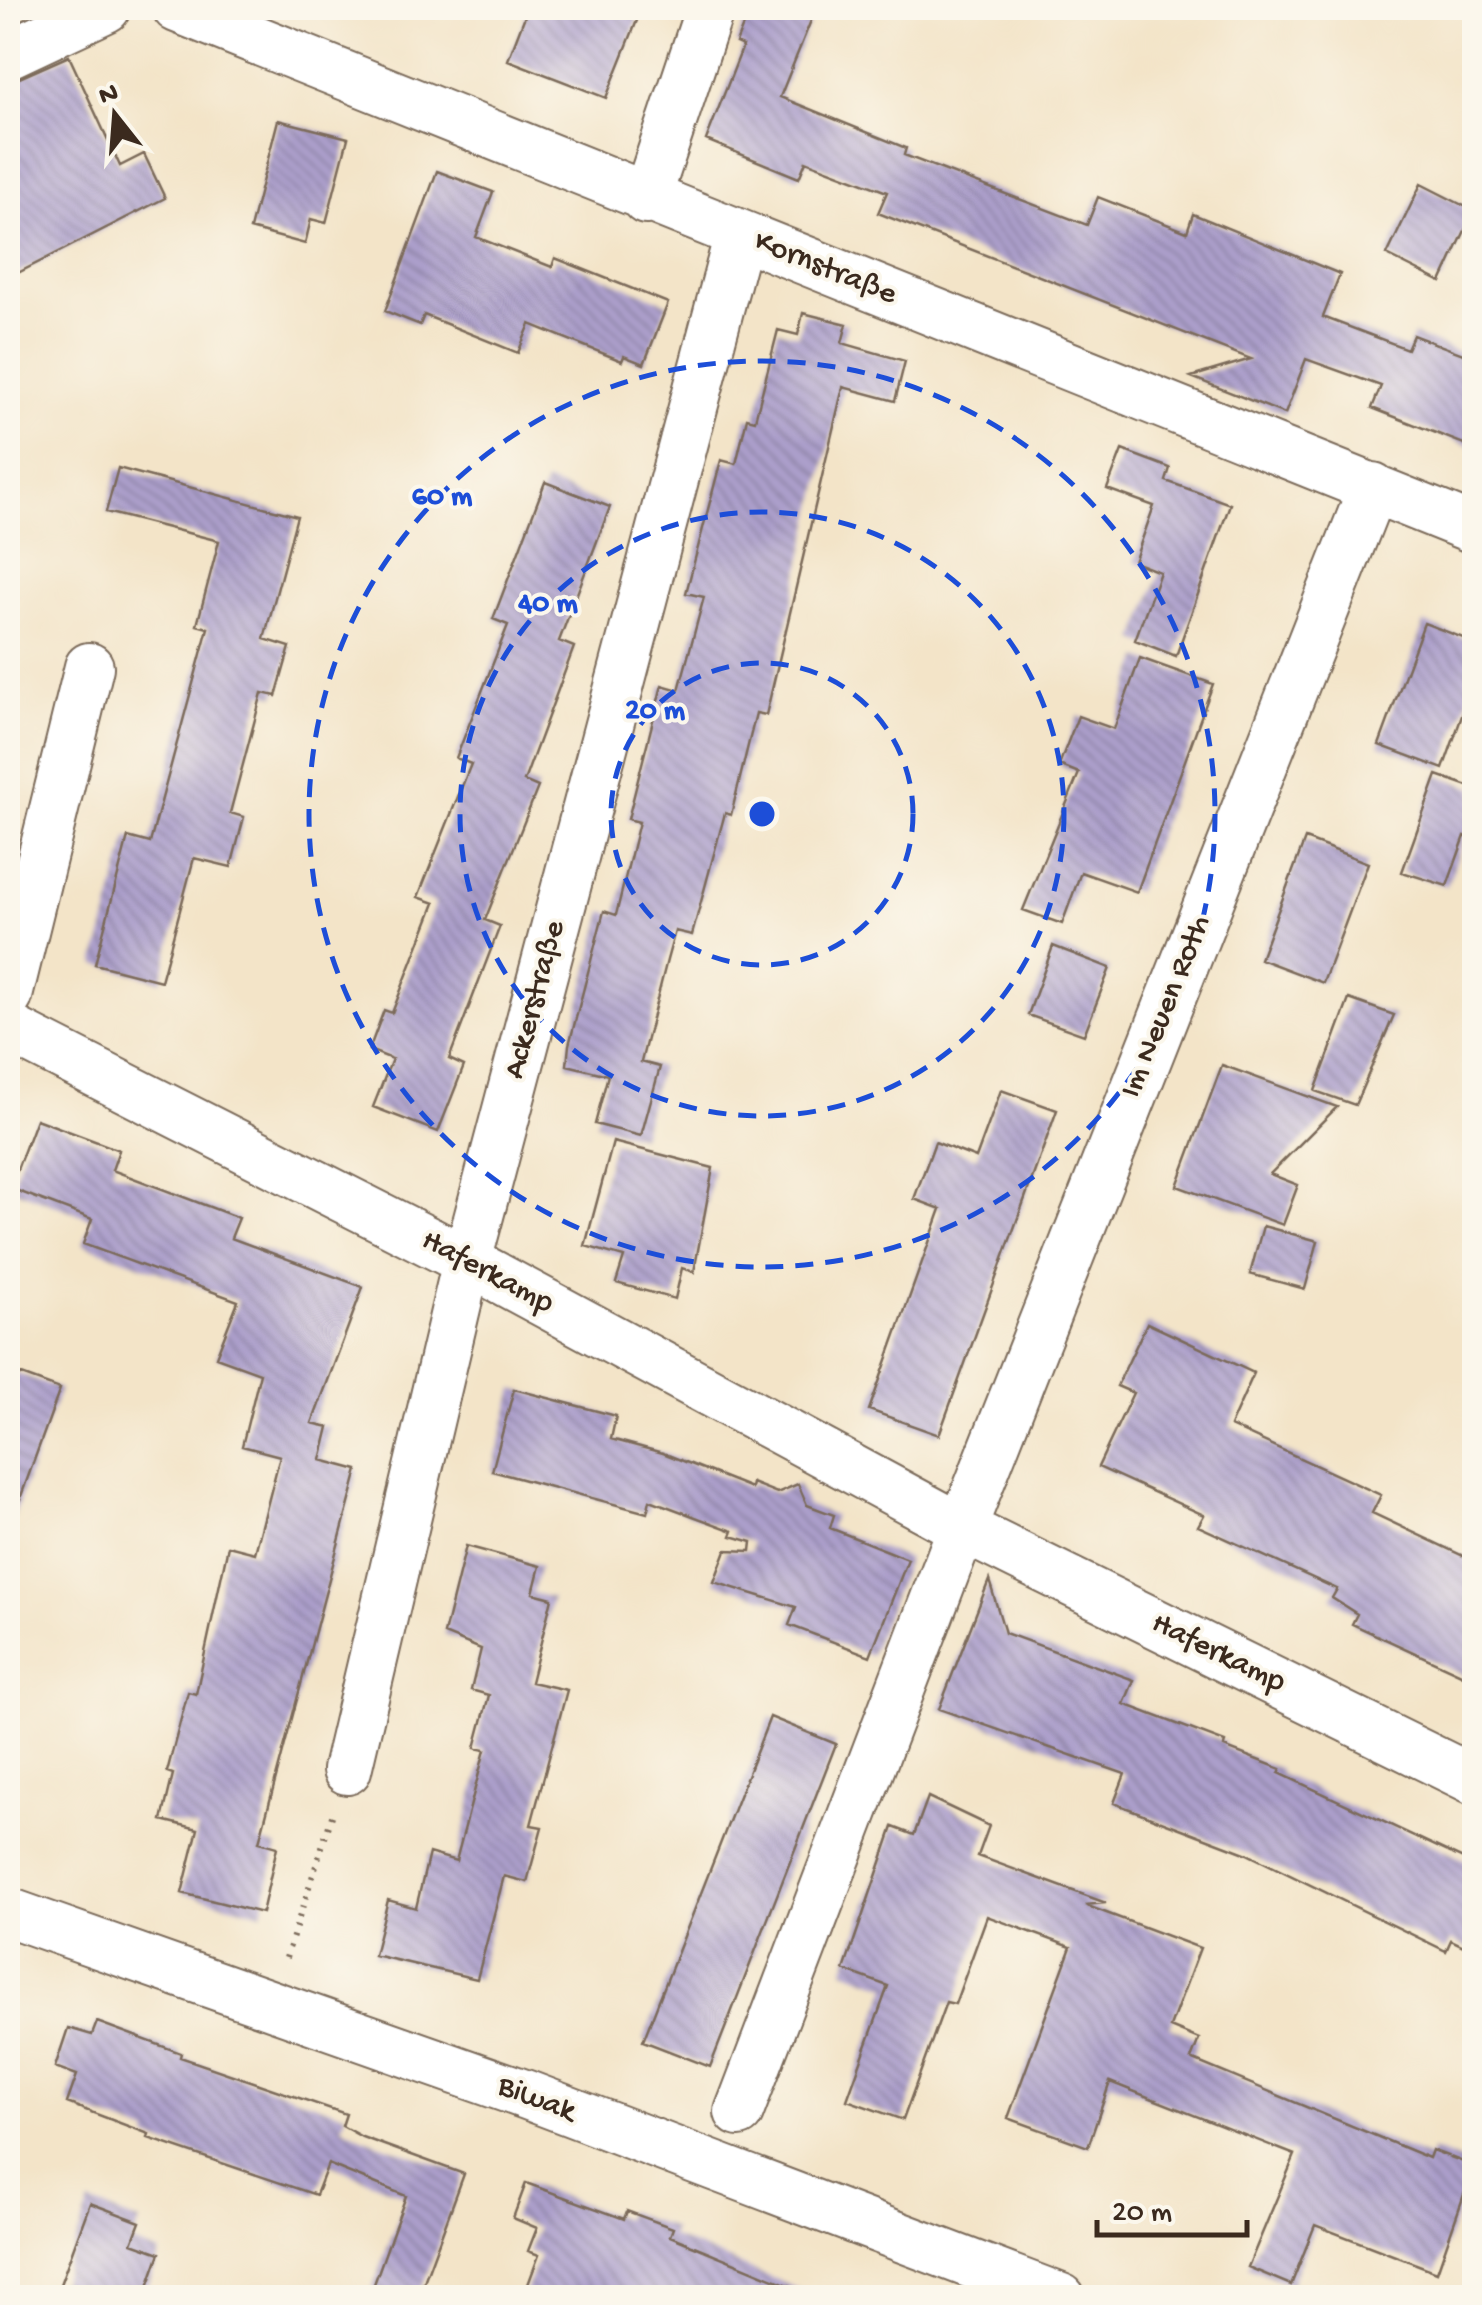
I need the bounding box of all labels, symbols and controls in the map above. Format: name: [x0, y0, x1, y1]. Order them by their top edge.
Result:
north arrow: [65, 65, 165, 165]
text: N: [95, 77, 123, 114]
street label: Kornstraße: [748, 223, 902, 315]
text: 60 m: [412, 481, 473, 516]
text: 40 m: [517, 588, 579, 623]
text: 20 m: [625, 695, 686, 730]
centre of rings: [744, 796, 780, 832]
street label: Im Neuen Roth: [1113, 910, 1221, 1104]
street label: Ackerstraße: [497, 916, 575, 1083]
street label: Haferkamp: [414, 1222, 560, 1324]
street label: Haferkamp: [1145, 1605, 1291, 1703]
street label: Biwak: [491, 2068, 583, 2133]
scale bar: [1097, 2175, 1247, 2237]
text: 20 m: [1112, 2197, 1172, 2232]

